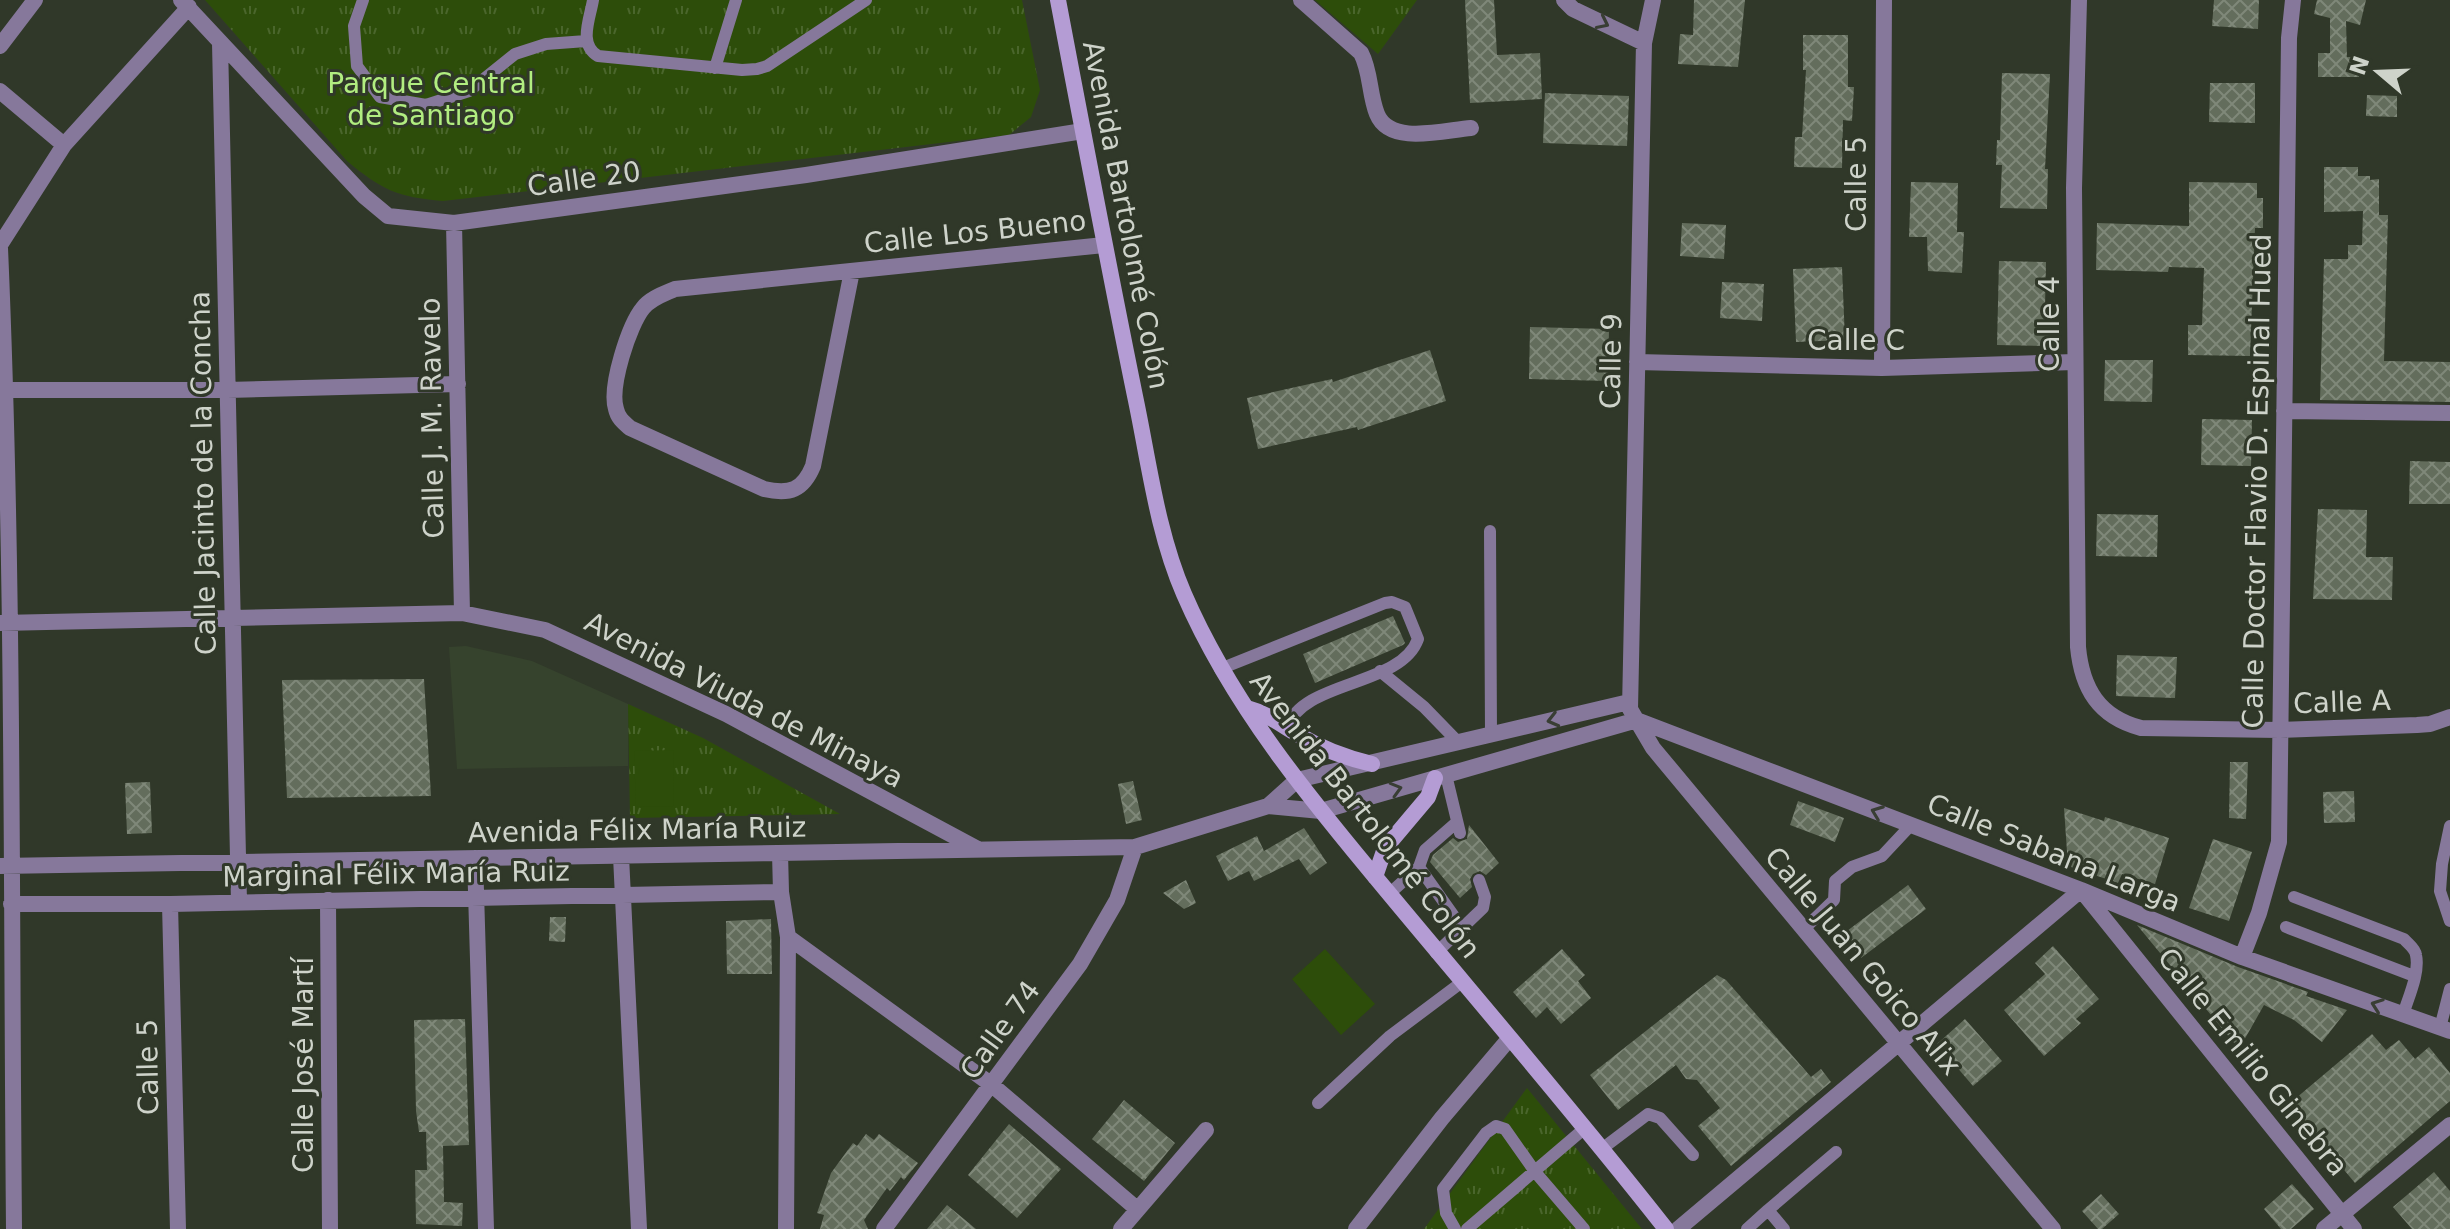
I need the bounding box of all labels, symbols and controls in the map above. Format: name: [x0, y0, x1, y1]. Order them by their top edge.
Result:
one-way arrow: [1594, 13, 1609, 29]
north arrow: [2338, 32, 2418, 112]
street label: Avenida Bartolomé Colón: [1076, 38, 1176, 392]
text: N: [2345, 53, 2374, 78]
park label: Parque Central de Santiago: [327, 67, 535, 132]
street label: Calle 5: [1840, 136, 1873, 232]
street label: Calle 20: [525, 155, 643, 203]
street label: Calle Los Bueno: [862, 204, 1088, 260]
street label: Calle Doctor Flavio D. Espinal Hued: [2236, 233, 2278, 729]
street label: Calle 4: [2033, 276, 2066, 372]
street label: Calle Jacinto de la Concha: [183, 291, 223, 655]
street label: Calle J. M. Ravelo: [413, 297, 451, 539]
street label: Calle 9: [1594, 313, 1628, 409]
street label: Calle C: [1807, 324, 1905, 357]
street label: Avenida Viuda de Minaya: [579, 605, 909, 795]
street label: Avenida Bartolomé Colón: [1243, 665, 1487, 965]
street label: Calle A: [2293, 684, 2391, 720]
one-way arrow: [1547, 711, 1561, 728]
one-way arrow: [1389, 782, 1403, 798]
street label: Calle Sabana Larga: [1922, 787, 2186, 919]
one-way arrow: [1871, 805, 1885, 822]
street label: Avenida Félix María Ruiz: [467, 811, 807, 849]
street label: Calle Juan Goico Alix: [1758, 840, 1968, 1082]
street label: Marginal Félix María Ruiz: [222, 854, 570, 894]
street label: Calle Emilio Ginebra: [2151, 941, 2355, 1183]
street label: Calle José Martí: [287, 956, 320, 1173]
street label: Calle 74: [953, 974, 1047, 1086]
one-way arrow: [2370, 999, 2384, 1015]
street label: Calle 5: [131, 1019, 165, 1115]

